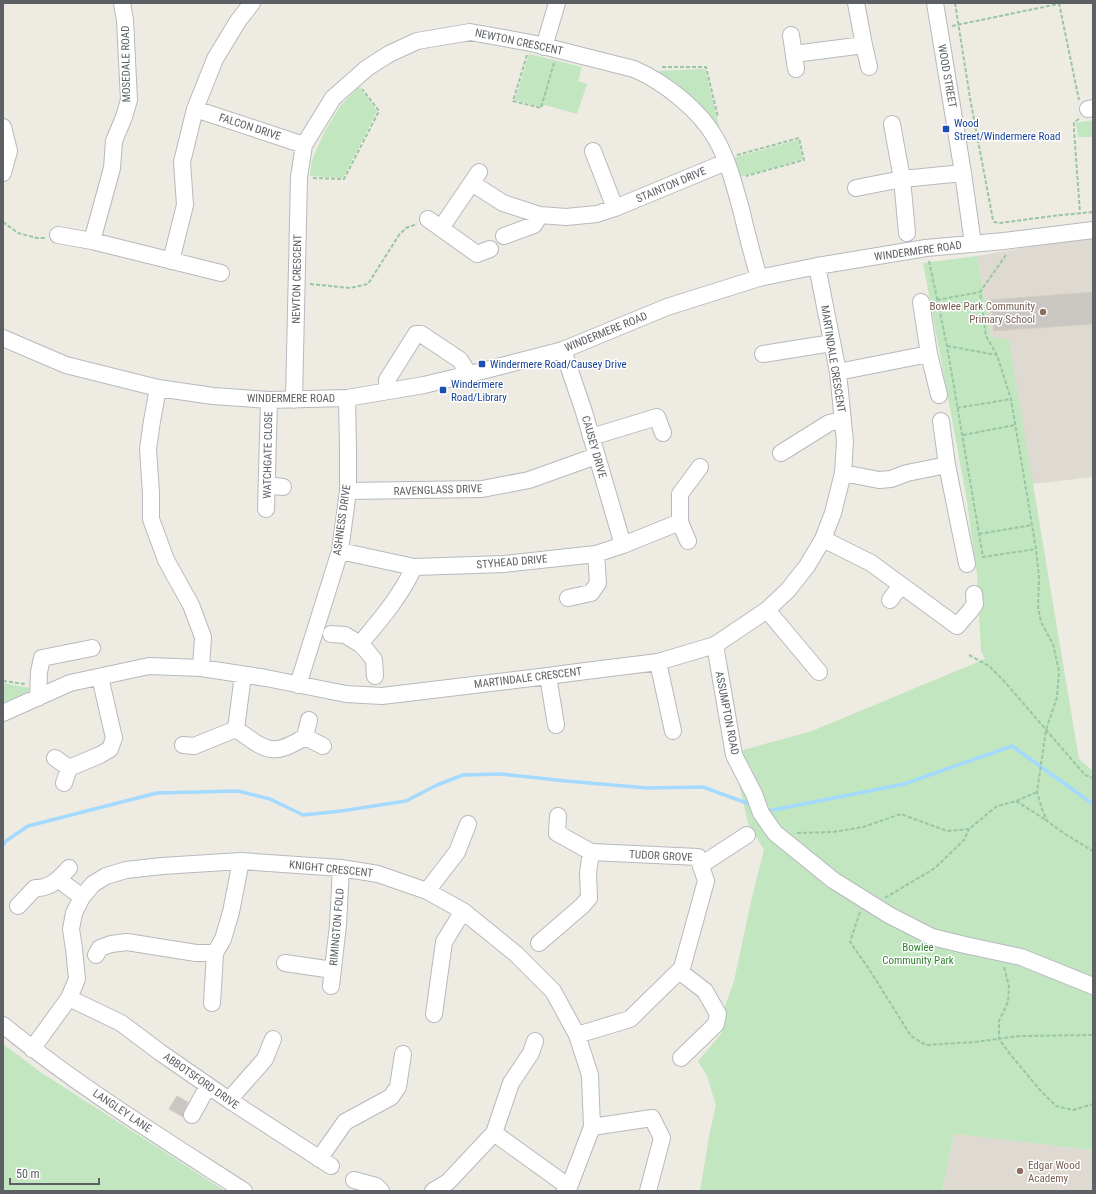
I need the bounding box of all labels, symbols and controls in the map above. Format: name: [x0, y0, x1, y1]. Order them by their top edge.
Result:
street label: MOSEDALE ROAD: [119, 25, 133, 103]
street label: NEWTON CRESCENT: [474, 26, 564, 58]
street label: WOOD STREET: [935, 43, 959, 109]
street label: FALCON DRIVE: [217, 111, 283, 143]
place label: Wood Street/Windermere Road: [954, 117, 1061, 143]
marker: Wood Street/Windermere Road: [941, 124, 951, 134]
street label: STAINTON DRIVE: [634, 164, 708, 206]
street label: NEWTON CRESCENT: [290, 234, 304, 324]
street label: WINDERMERE ROAD: [873, 238, 963, 264]
place label: Bowlee Park Community Primary School: [929, 300, 1035, 326]
street label: MARTINDALE CRESCENT: [818, 304, 848, 414]
marker: Bowlee Park Community Primary School: [1038, 307, 1048, 317]
street label: WINDERMERE ROAD: [563, 309, 649, 355]
place label: Windermere Road/Causey Drive: [490, 358, 627, 371]
marker: Windermere Road/Causey Drive: [477, 359, 487, 369]
place label: Windermere Road/Library: [451, 378, 507, 404]
marker: Windermere Road/Library: [438, 385, 448, 395]
street label: WINDERMERE ROAD: [247, 392, 335, 405]
street label: WATCHGATE CLOSE: [261, 411, 275, 499]
street label: CAUSEY DRIVE: [579, 414, 609, 480]
street label: RAVENGLASS DRIVE: [393, 482, 483, 498]
street label: ASHNESS DRIVE: [331, 483, 353, 556]
street label: STYHEAD DRIVE: [476, 552, 549, 572]
street label: MARTINDALE CRESCENT: [473, 665, 583, 691]
street label: ASSUMPTON ROAD: [713, 670, 741, 756]
street label: TUDOR GROVE: [629, 848, 694, 864]
street label: KNIGHT CRESCENT: [288, 858, 374, 880]
street label: RIMINGTON FOLD: [327, 888, 347, 966]
park label: Bowlee Community Park: [882, 941, 954, 967]
street label: ABBOTSFORD DRIVE: [161, 1050, 242, 1112]
street label: LANGLEY LANE: [90, 1087, 154, 1136]
place label: Edgar Wood Academy: [1028, 1159, 1080, 1185]
scale bar: [10, 1160, 99, 1186]
marker: Edgar Wood Academy: [1015, 1166, 1025, 1176]
text: 50 m: [16, 1167, 40, 1181]

